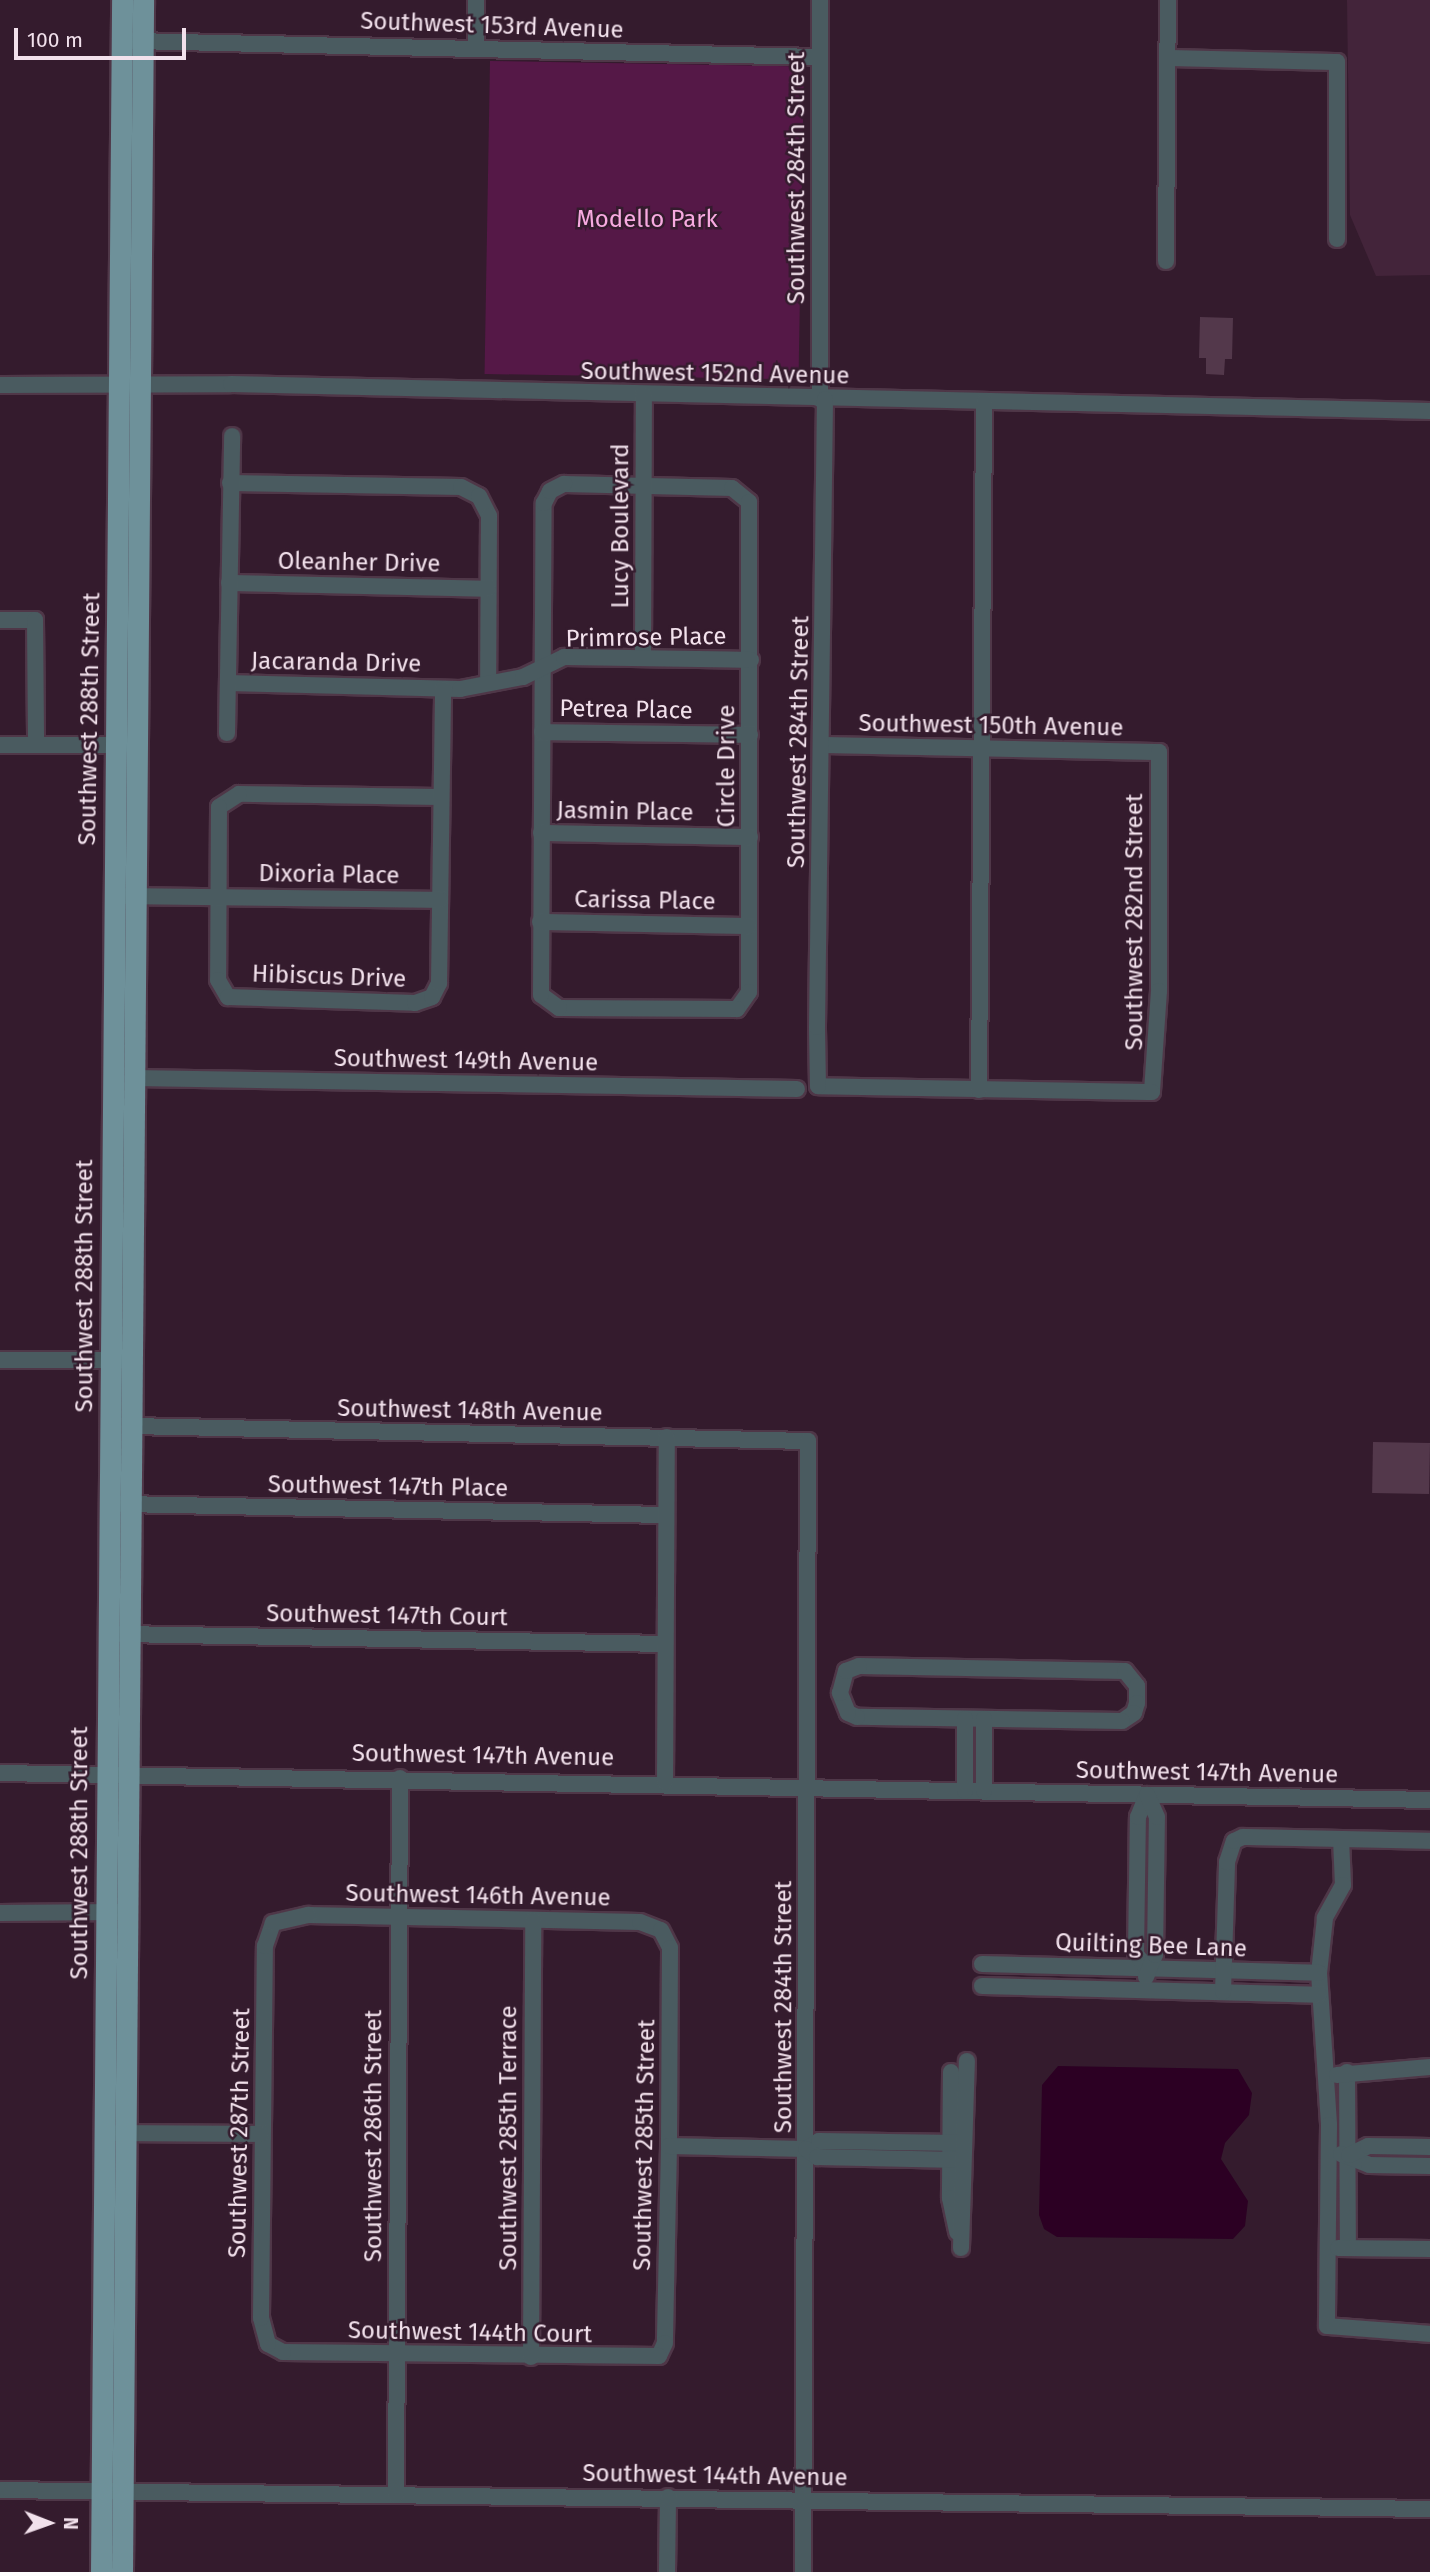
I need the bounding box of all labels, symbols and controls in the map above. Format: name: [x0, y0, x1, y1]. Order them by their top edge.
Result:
street label: Southwest 153rd Avenue: [360, 7, 624, 45]
scale bar: [18, 14, 189, 58]
text: 100 m: [27, 27, 83, 53]
street label: Southwest 284th Street: [783, 52, 811, 304]
park label: Modello Park: [576, 206, 718, 234]
street label: Southwest 152nd Avenue: [580, 357, 850, 391]
street label: Lucy Boulevard: [607, 443, 635, 609]
street label: Oleanher Drive: [277, 547, 441, 579]
street label: Southwest 288th Street: [73, 592, 107, 846]
street label: Southwest 284th Street: [782, 616, 816, 868]
street label: Primrose Place: [565, 622, 727, 654]
street label: Jacaranda Drive: [251, 647, 421, 679]
street label: Petrea Place: [559, 694, 693, 726]
street label: Circle Drive: [713, 705, 741, 827]
street label: Southwest 150th Avenue: [858, 709, 1124, 743]
street label: Southwest 282nd Street: [1121, 794, 1149, 1050]
street label: Jasmin Place: [556, 796, 694, 828]
street label: Dixoria Place: [258, 859, 400, 891]
street label: Carissa Place: [574, 885, 716, 917]
street label: Hibiscus Drive: [251, 960, 407, 994]
street label: Southwest 149th Avenue: [334, 1044, 598, 1078]
street label: Southwest 288th Street: [71, 1160, 99, 1412]
street label: Southwest 148th Avenue: [337, 1394, 603, 1428]
street label: Southwest 147th Place: [268, 1471, 508, 1503]
street label: Southwest 147th Court: [266, 1599, 508, 1633]
street label: Southwest 288th Street: [66, 1727, 94, 1979]
street label: Southwest 147th Avenue: [352, 1739, 614, 1773]
street label: Southwest 147th Avenue: [1076, 1756, 1338, 1790]
street label: Southwest 146th Avenue: [345, 1879, 611, 1913]
street label: Southwest 284th Street: [770, 1881, 798, 2133]
street label: Quilting Bee Lane: [1055, 1928, 1247, 1964]
street label: Southwest 285th Terrace: [495, 2005, 523, 2271]
street label: Southwest 287th Street: [223, 2008, 257, 2258]
street label: Southwest 286th Street: [360, 2010, 388, 2262]
street label: Southwest 285th Street: [628, 2019, 662, 2271]
street label: Southwest 144th Court: [348, 2316, 592, 2350]
street label: Southwest 144th Avenue: [582, 2459, 848, 2493]
north arrow: [14, 2488, 84, 2558]
text: N: [59, 2517, 82, 2530]

